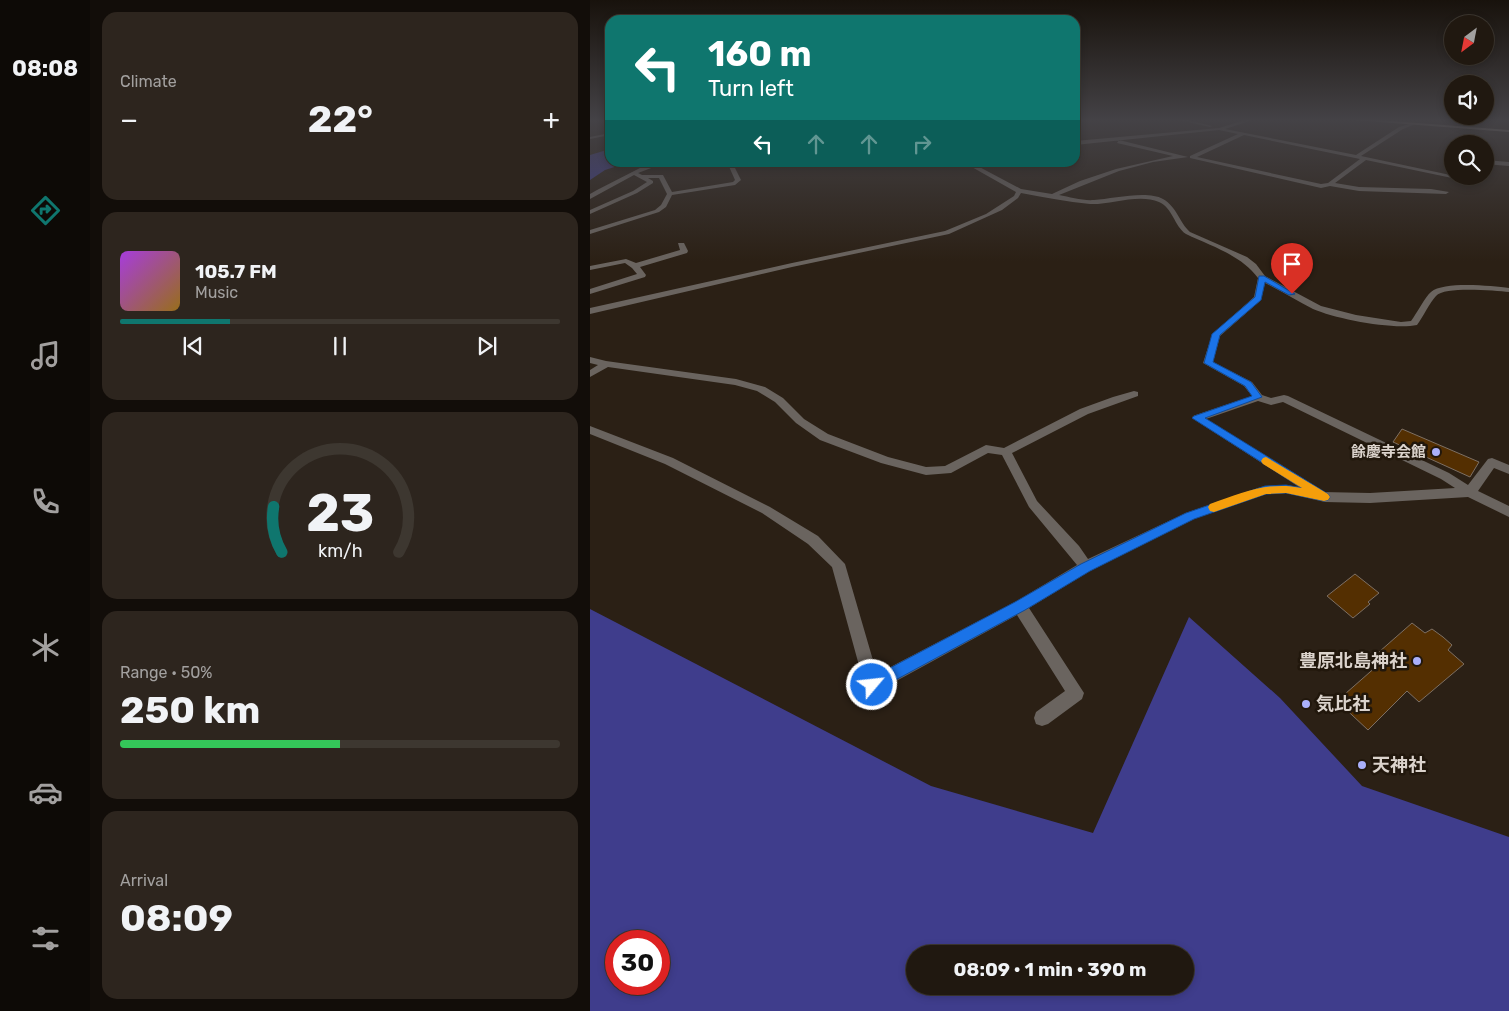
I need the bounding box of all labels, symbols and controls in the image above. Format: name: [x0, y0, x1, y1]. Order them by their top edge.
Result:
north arrow: [1444, 15, 1494, 65]
map controls: [1444, 15, 1494, 185]
text: 160 m: [708, 33, 812, 75]
icon: left: [625, 35, 690, 100]
text: 08:08: [12, 55, 78, 82]
text: Climate: [120, 72, 177, 91]
text: Turn left: [708, 75, 794, 102]
button: sound: [1444, 75, 1494, 125]
text: 22°: [308, 96, 373, 142]
text: −: [120, 103, 138, 136]
text: +: [543, 103, 560, 136]
icon: left: [749, 130, 777, 158]
icon: ahead: [802, 130, 830, 158]
icon: ahead: [855, 130, 883, 158]
icon: right: [908, 130, 936, 158]
button: search: [1444, 135, 1494, 185]
icon: directions: [28, 193, 63, 228]
pin: [1271, 243, 1313, 294]
icon: arrive: [1278, 250, 1306, 278]
text: 105.7 FM: [195, 260, 277, 283]
text: Music: [195, 283, 238, 302]
icon: previous: [179, 332, 207, 360]
icon: pause: [326, 332, 354, 360]
icon: next: [473, 332, 501, 360]
icon: music: [28, 338, 63, 373]
place label: 餘慶寺会館: [1351, 443, 1426, 461]
marker: 餘慶寺会館: [1430, 446, 1442, 458]
text: 23: [306, 482, 374, 544]
icon: phone: [28, 484, 63, 519]
text: km/h: [318, 540, 362, 561]
icon: climate: [28, 630, 63, 665]
place label: 豊原北島神社: [1299, 650, 1407, 672]
marker: 豊原北島神社: [1411, 655, 1423, 667]
position arrow: [845, 658, 897, 710]
text: Range · 50%: [120, 663, 212, 682]
text: 250 km: [120, 687, 260, 733]
place label: 気比社: [1316, 693, 1370, 715]
marker: 気比社: [1300, 698, 1312, 710]
place label: 天神社: [1372, 754, 1426, 776]
marker: 天神社: [1356, 759, 1368, 771]
icon: car: [28, 775, 63, 810]
text: Arrival: [120, 871, 168, 890]
text: 08:09: [120, 895, 233, 941]
icon: filters: [28, 921, 63, 956]
speed limit sign: 30: [605, 930, 670, 995]
text: 08:09 · 1 min · 390 m: [954, 958, 1146, 981]

